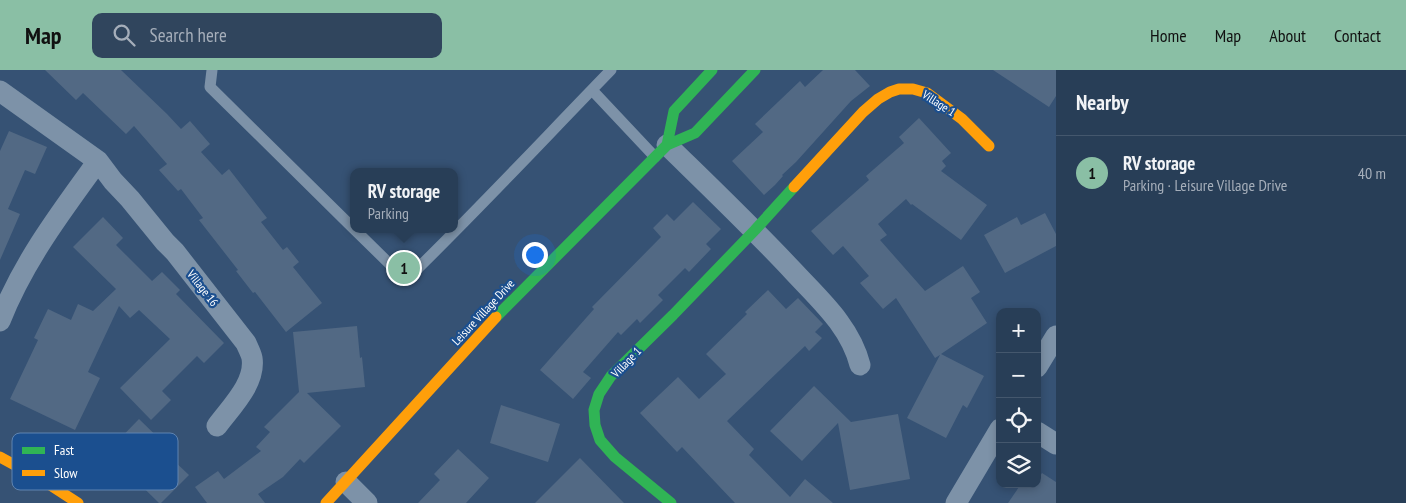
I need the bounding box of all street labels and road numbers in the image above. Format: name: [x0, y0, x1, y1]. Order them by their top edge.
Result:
street label: Village 1: [919, 86, 958, 119]
street label: Village 16: [184, 266, 222, 309]
street label: Leisure Village Drive: [449, 276, 517, 348]
street label: Village 1: [607, 344, 644, 381]

